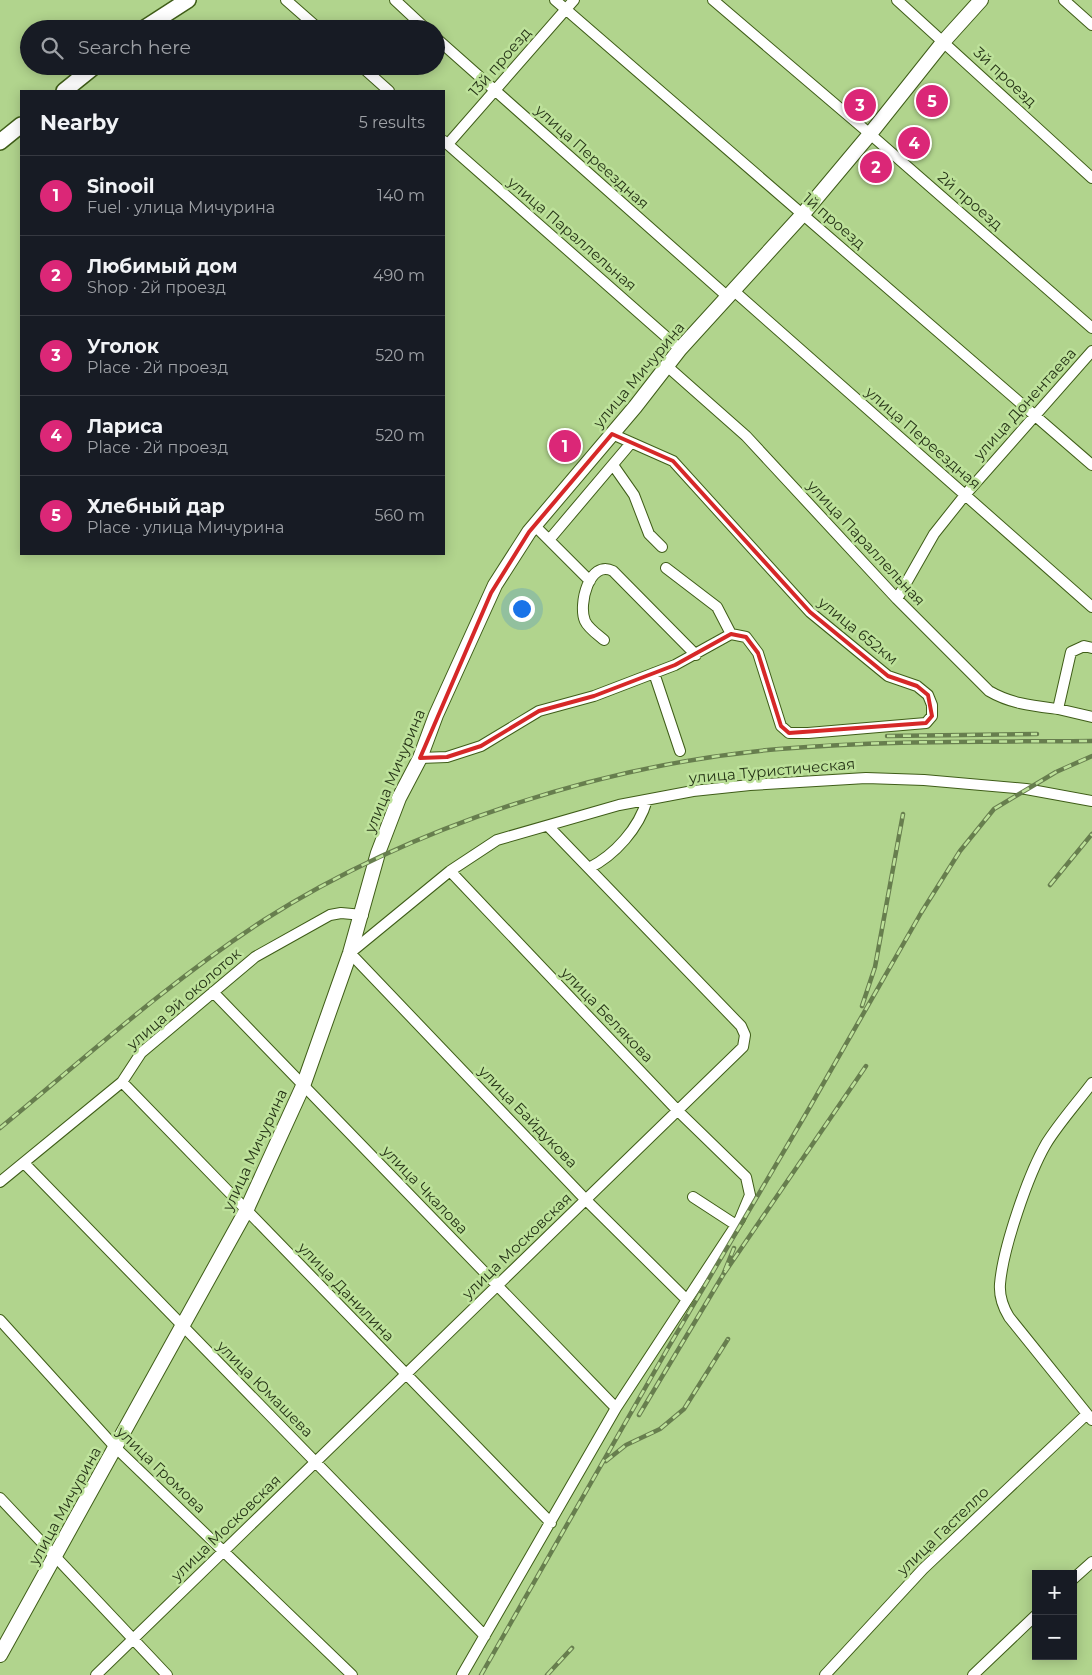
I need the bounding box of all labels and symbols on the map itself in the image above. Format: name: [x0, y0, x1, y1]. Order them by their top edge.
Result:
street label: 13й проезд: [465, 23, 535, 100]
street label: 3й проезд: [970, 43, 1041, 111]
pin: 5: [916, 82, 948, 120]
pin: 3: [844, 86, 876, 124]
street label: улица Переездная: [531, 100, 653, 213]
pin: 4: [898, 124, 930, 162]
pin: 2: [860, 148, 892, 186]
street label: 2й проезд: [934, 167, 1007, 234]
street label: улица Параллельная: [503, 172, 641, 295]
street label: 1й проезд: [799, 188, 870, 253]
street label: улица Мичурина: [588, 318, 688, 432]
street label: улица Донентаева: [969, 344, 1080, 464]
street label: улица Переездная: [861, 382, 985, 493]
pin: 1: [549, 427, 581, 465]
street label: улица Параллельная: [803, 475, 930, 609]
street label: улица 652км: [814, 592, 902, 669]
your location: [509, 596, 535, 622]
street label: улица Мичурина: [360, 706, 429, 836]
street label: улица Туристическая: [687, 754, 856, 787]
street label: улица 9й околоток: [122, 944, 245, 1054]
street label: улица Белякова: [556, 962, 658, 1066]
street label: улица Байдукова: [474, 1061, 582, 1172]
street label: улица Мичурина: [218, 1086, 291, 1215]
street label: улица Чкалова: [378, 1141, 472, 1238]
street label: улица Московская: [457, 1188, 575, 1304]
street label: улица Данилина: [293, 1237, 399, 1345]
street label: улица Юмашева: [212, 1336, 318, 1441]
street label: улица Громова: [112, 1422, 210, 1517]
street label: улица Мичурина: [24, 1443, 105, 1569]
street label: улица Московская: [166, 1470, 284, 1586]
street label: улица Гастелло: [892, 1482, 993, 1580]

